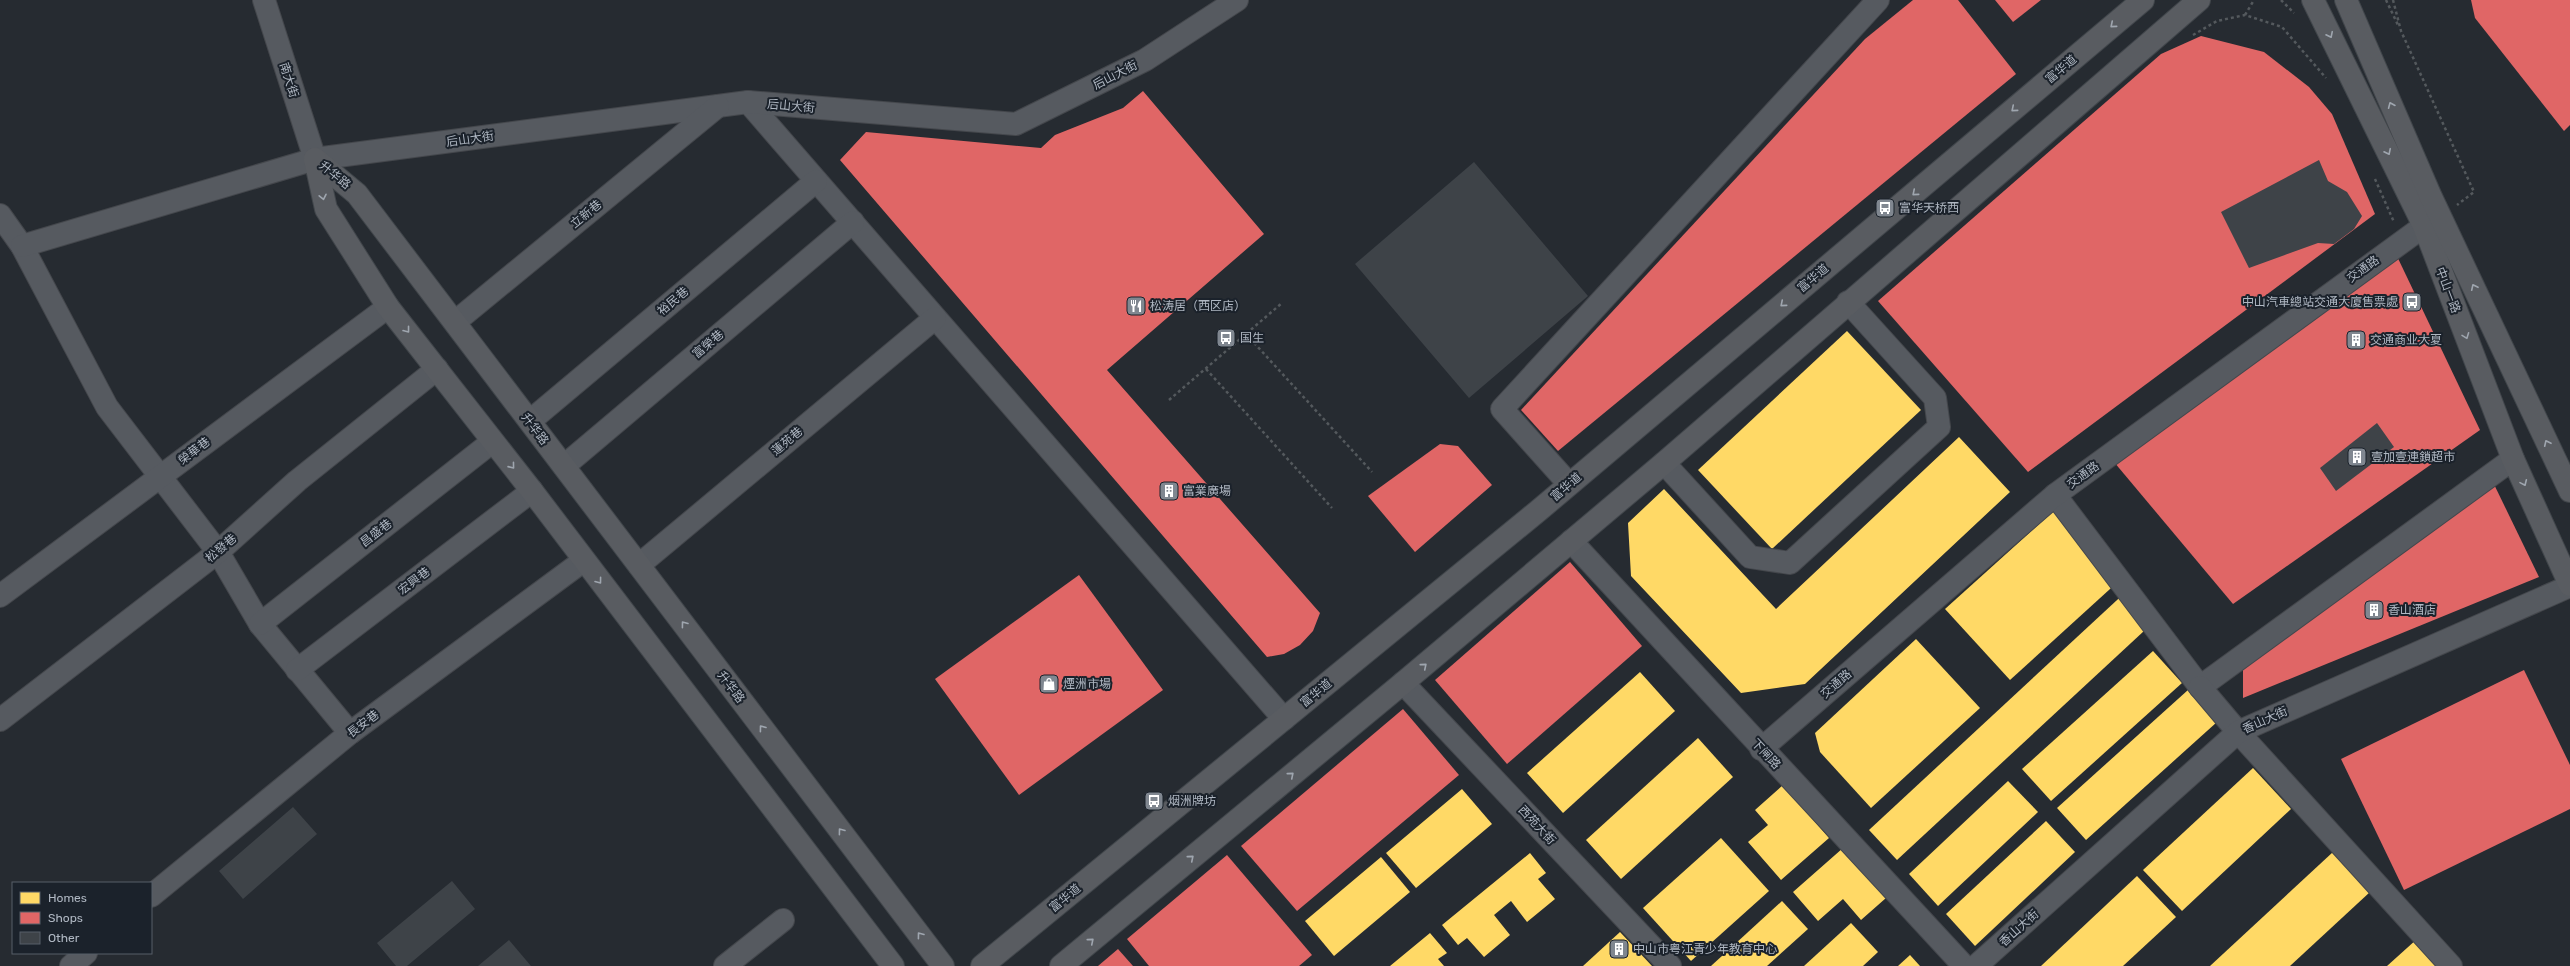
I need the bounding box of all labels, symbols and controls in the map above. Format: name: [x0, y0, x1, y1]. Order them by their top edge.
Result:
one-way arrow: [2111, 21, 2118, 28]
one-way arrow: [2325, 31, 2333, 38]
street label: 富华道: [2043, 52, 2079, 86]
street label: 后山大街: [1090, 58, 1140, 92]
street label: 南大街: [277, 61, 301, 99]
street label: 后山大街: [766, 97, 816, 115]
one-way arrow: [2388, 102, 2396, 110]
one-way arrow: [2011, 104, 2019, 112]
street label: 后山大街: [445, 129, 495, 149]
one-way arrow: [2383, 147, 2390, 155]
street label: 升华路: [317, 158, 353, 192]
one-way arrow: [1912, 188, 1919, 195]
one-way arrow: [318, 194, 327, 200]
street label: 立新巷: [568, 197, 604, 231]
bus stop icon: 富华天桥西: [1874, 197, 1896, 219]
place label: 富华天桥西: [1899, 201, 1959, 215]
street label: 交通路: [2344, 253, 2382, 285]
street label: 富华道: [1795, 261, 1831, 295]
street label: 中山一路: [2433, 265, 2463, 315]
street label: 裕民巷: [655, 284, 691, 318]
one-way arrow: [2471, 284, 2479, 292]
bus stop icon: 中山汽車總站交通大廈售票處: [2401, 291, 2423, 313]
restaurant icon: 松涛居（西区店）: [1125, 295, 1147, 317]
place label: 中山汽車總站交通大廈售票處: [2242, 295, 2398, 309]
place label: 松涛居（西区店）: [1150, 299, 1246, 313]
one-way arrow: [1781, 299, 1788, 306]
one-way arrow: [402, 326, 409, 333]
street label: 富榮巷: [690, 327, 726, 361]
bus stop icon: 国生: [1215, 327, 1237, 349]
building icon: 交通商业大夏: [2345, 329, 2367, 351]
place label: 国生: [1240, 331, 1264, 345]
one-way arrow: [2461, 332, 2469, 339]
place label: 交通商业大夏: [2370, 333, 2442, 347]
street label: 升华路: [519, 410, 551, 448]
street label: 蓮苑巷: [769, 424, 805, 458]
street label: 榮華巷: [175, 435, 213, 467]
one-way arrow: [2544, 440, 2552, 447]
building icon: 壹加壹連鎖超市: [2346, 446, 2368, 468]
place label: 壹加壹連鎖超市: [2371, 450, 2455, 464]
street label: 交通路: [2064, 459, 2102, 491]
one-way arrow: [507, 462, 514, 469]
street label: 富华道: [1548, 470, 1584, 504]
one-way arrow: [2519, 478, 2527, 486]
building icon: 富業廣場: [1158, 480, 1180, 502]
place label: 富業廣場: [1183, 484, 1231, 498]
street label: 昌盛巷: [358, 516, 394, 550]
street label: 松發巷: [203, 531, 239, 565]
street label: 宏興巷: [395, 565, 433, 597]
one-way arrow: [594, 577, 601, 584]
building icon: 香山酒店: [2363, 599, 2385, 621]
place label: 香山酒店: [2388, 603, 2436, 617]
one-way arrow: [682, 622, 689, 629]
one-way arrow: [1419, 663, 1426, 670]
street label: 交通路: [1818, 667, 1854, 701]
street label: 升华路: [715, 668, 747, 706]
shop icon: 煙洲市場: [1038, 673, 1060, 695]
street label: 富华道: [1298, 676, 1334, 710]
place label: 煙洲市場: [1063, 677, 1111, 691]
street label: 香山大街: [2240, 704, 2290, 736]
street label: 長安巷: [344, 708, 382, 740]
one-way arrow: [760, 725, 767, 732]
street label: 下闸路: [1749, 736, 1783, 772]
one-way arrow: [1287, 773, 1294, 780]
bus stop icon: 烟洲牌坊: [1143, 790, 1165, 812]
place label: 烟洲牌坊: [1168, 794, 1216, 808]
street label: 西苑大街: [1516, 803, 1558, 847]
one-way arrow: [839, 829, 846, 836]
one-way arrow: [1186, 856, 1194, 863]
street label: 富华道: [1047, 881, 1083, 915]
legend: [12, 882, 152, 954]
text: Homes: [48, 891, 87, 905]
street label: 香山大街: [1996, 907, 2042, 949]
text: Shops: [48, 911, 83, 925]
text: Other: [48, 931, 80, 945]
one-way arrow: [917, 932, 924, 939]
building icon: 中山市粤江青少年教育中心: [1608, 938, 1630, 960]
one-way arrow: [1086, 939, 1093, 946]
place label: 中山市粤江青少年教育中心: [1633, 942, 1777, 956]

